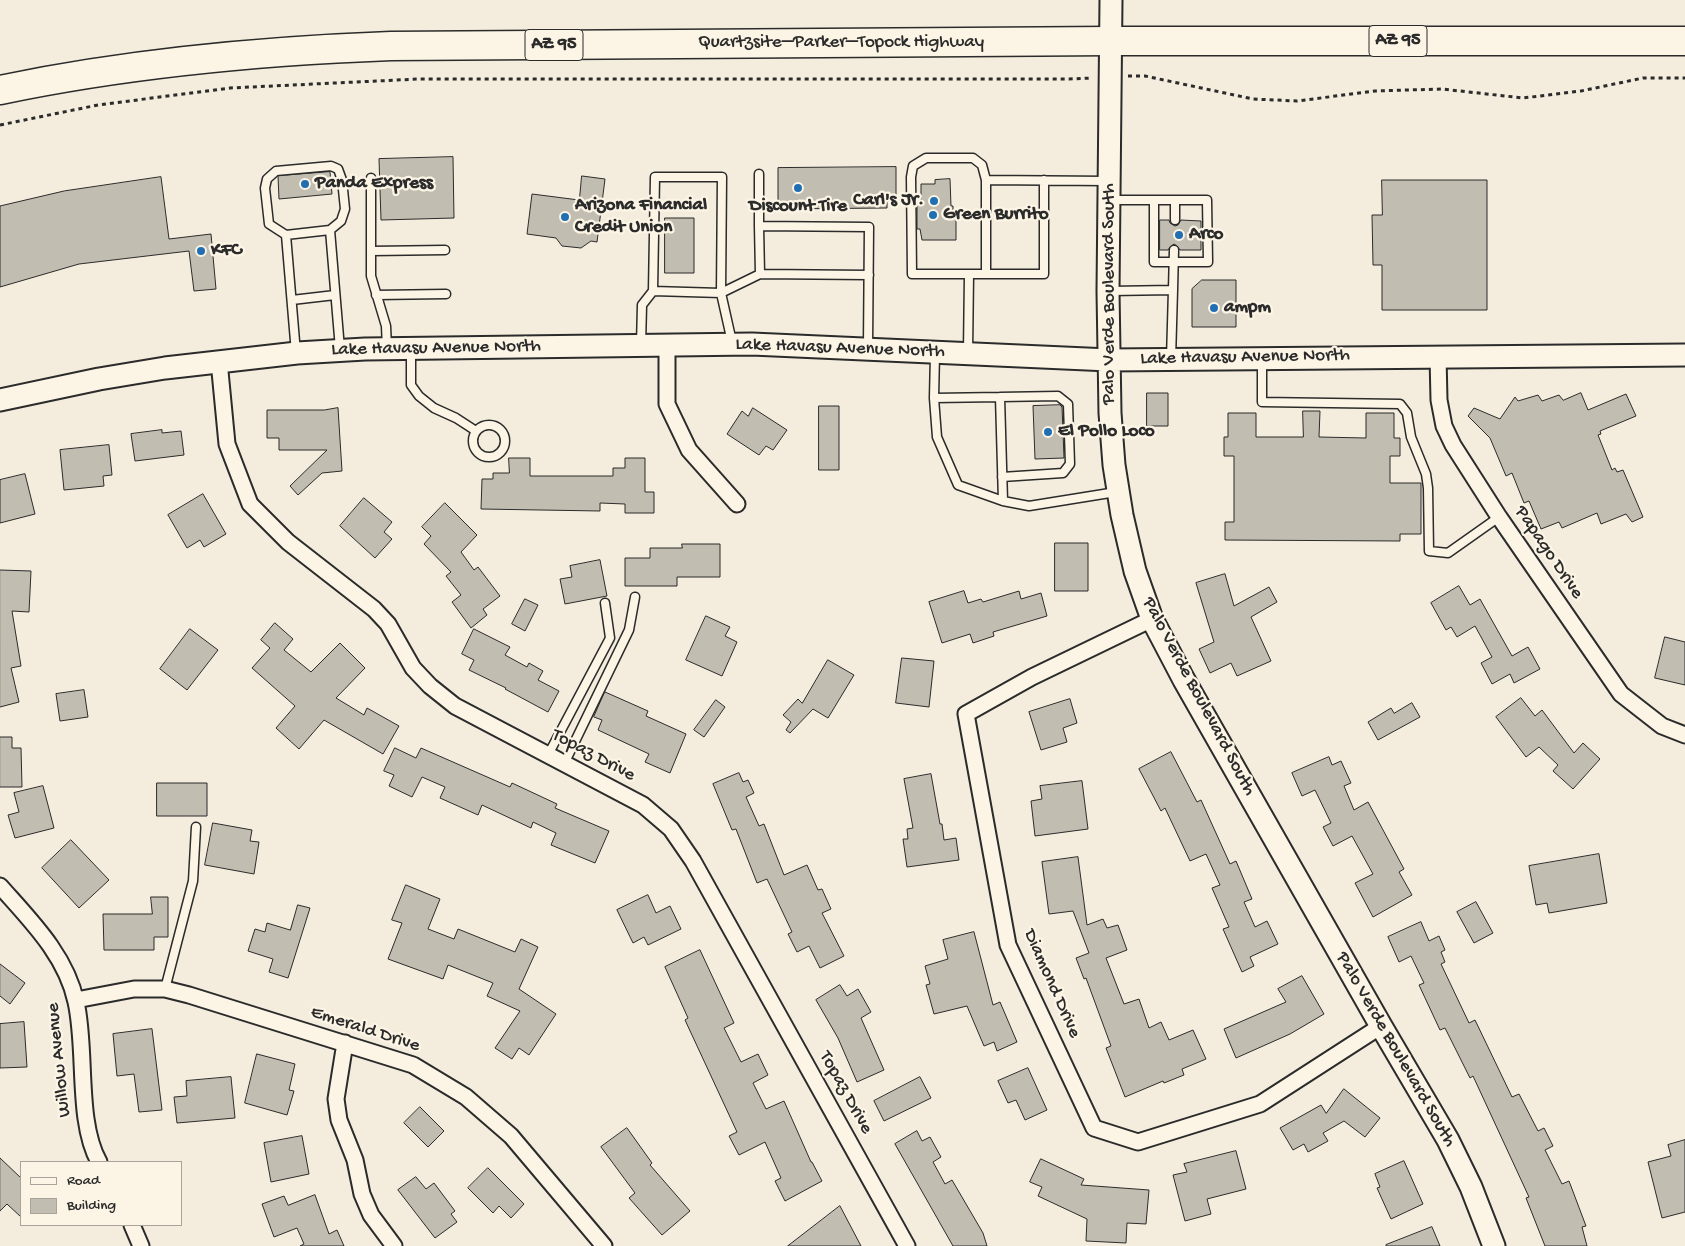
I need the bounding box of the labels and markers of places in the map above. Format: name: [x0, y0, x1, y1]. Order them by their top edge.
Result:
place label: Panda Express: [315, 173, 433, 195]
marker: Panda Express: [299, 178, 311, 190]
marker: Discount Tire: [792, 182, 804, 194]
place label: Carl's Jr.: [853, 190, 924, 212]
place label: Arizona Financial Credit Union: [575, 195, 707, 239]
marker: Carl's Jr.: [928, 195, 940, 207]
place label: Discount Tire: [749, 196, 847, 218]
place label: Green Burrito: [943, 204, 1049, 226]
marker: Green Burrito: [927, 209, 939, 221]
marker: Arizona Financial Credit Union: [559, 211, 571, 223]
place label: Arco: [1189, 224, 1223, 246]
marker: Arco: [1173, 229, 1185, 241]
place label: KFC: [211, 240, 241, 262]
marker: KFC: [195, 245, 207, 257]
place label: ampm: [1224, 297, 1271, 319]
marker: ampm: [1208, 302, 1220, 314]
place label: El Pollo Loco: [1058, 421, 1155, 443]
marker: El Pollo Loco: [1042, 426, 1054, 438]

